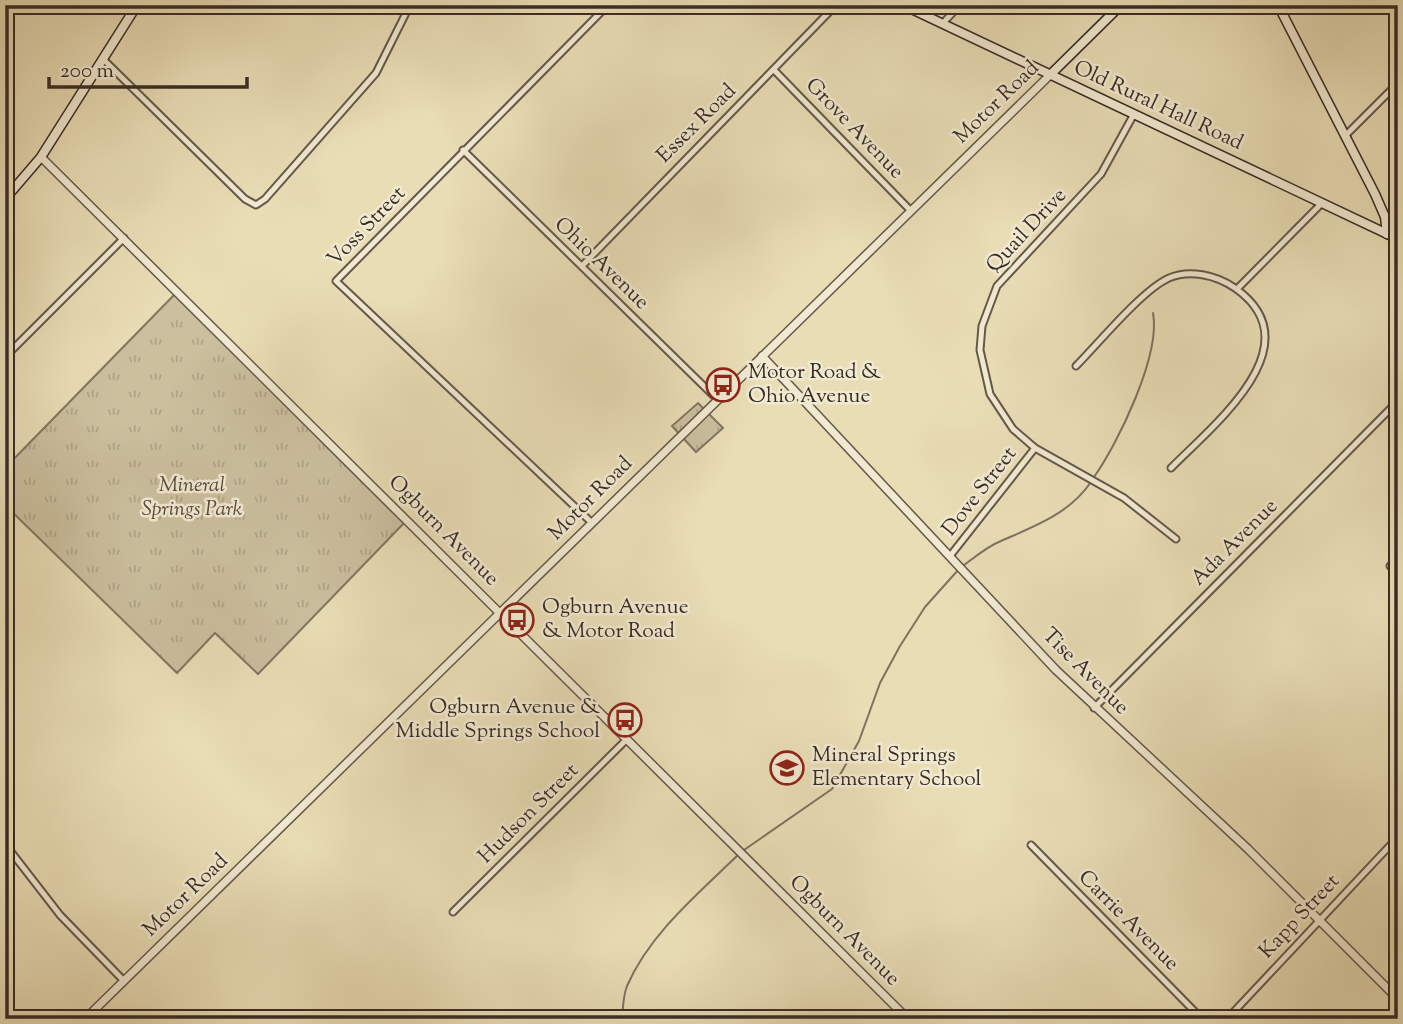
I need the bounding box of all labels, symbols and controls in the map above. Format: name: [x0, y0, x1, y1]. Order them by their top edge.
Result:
scale bar: [49, 46, 247, 90]
street label: Motor Road: [948, 54, 1047, 152]
street label: Old Rural Hall Road: [1068, 54, 1248, 159]
text: 200 m: [60, 57, 114, 87]
street label: Grove Avenue: [798, 72, 910, 186]
street label: Essex Road: [650, 77, 744, 171]
street label: Voss Street: [321, 180, 413, 274]
street label: Quail Drive: [980, 182, 1074, 280]
street label: Ohio Avenue: [547, 211, 655, 317]
place label: Motor Road & Ohio Avenue: [748, 358, 881, 412]
bus stop icon: Motor Road & Ohio Avenue: [704, 366, 742, 404]
street label: Dove Street: [935, 441, 1025, 543]
street label: Motor Road: [542, 450, 640, 548]
street label: Ogburn Avenue: [381, 469, 505, 593]
park label: Mineral Springs Park: [142, 471, 243, 525]
street label: Ada Avenue: [1185, 493, 1285, 593]
place label: Ogburn Avenue & Motor Road: [542, 593, 688, 647]
bus stop icon: Ogburn Avenue & Motor Road: [498, 601, 536, 639]
street label: Tise Avenue: [1035, 622, 1135, 722]
place label: Ogburn Avenue & Middle Springs School: [395, 693, 600, 747]
bus stop icon: Ogburn Avenue & Middle Springs School: [606, 701, 644, 739]
place label: Mineral Springs Elementary School: [812, 741, 982, 795]
school or university icon: Mineral Springs Elementary School: [768, 749, 806, 787]
street label: Hudson Street: [472, 757, 586, 871]
street label: Motor Road: [137, 847, 236, 945]
street label: Carrie Avenue: [1071, 864, 1185, 978]
street label: Kapp Street: [1253, 868, 1347, 966]
street label: Ogburn Avenue: [782, 869, 906, 993]

